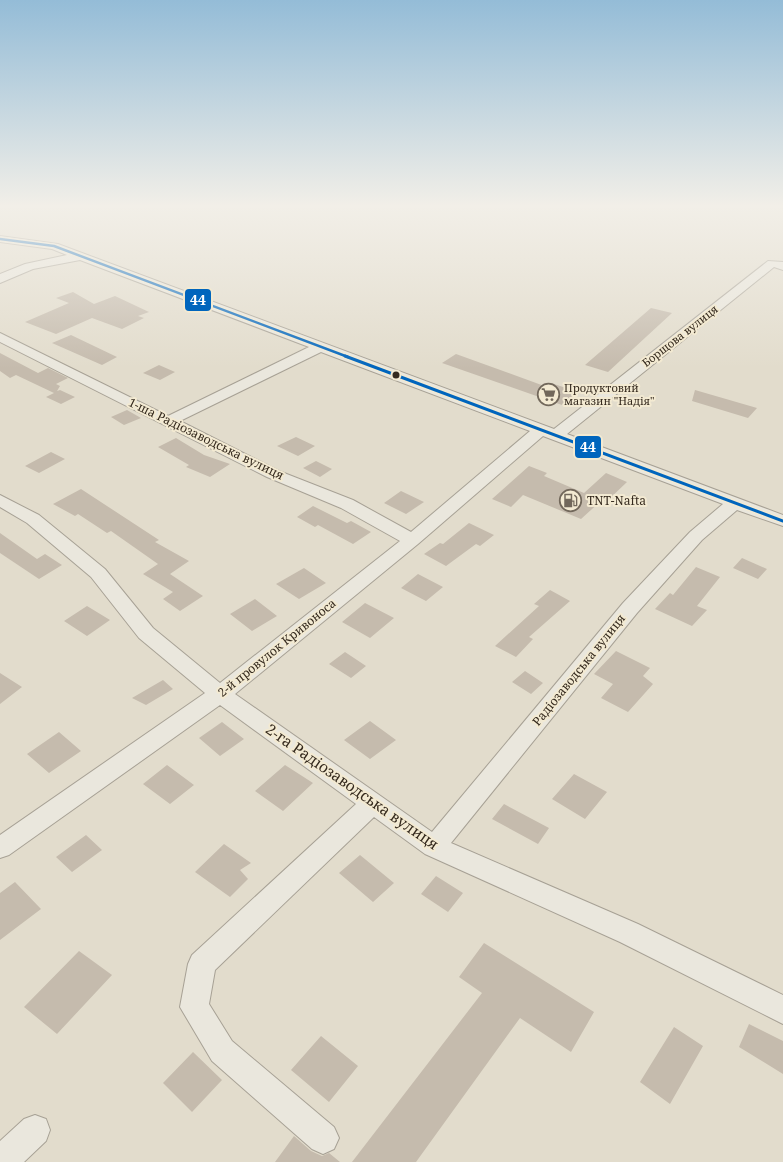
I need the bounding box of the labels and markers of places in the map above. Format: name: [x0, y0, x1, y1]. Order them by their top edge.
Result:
unlabelled marker: [391, 370, 401, 380]
place label: Продуктовий магазин "Надія": [564, 380, 655, 408]
supermarket icon: Продуктовий магазин "Надія": [536, 382, 560, 406]
fuel station icon: TNT-Nafta: [559, 489, 583, 513]
place label: TNT-Nafta: [587, 492, 646, 509]

